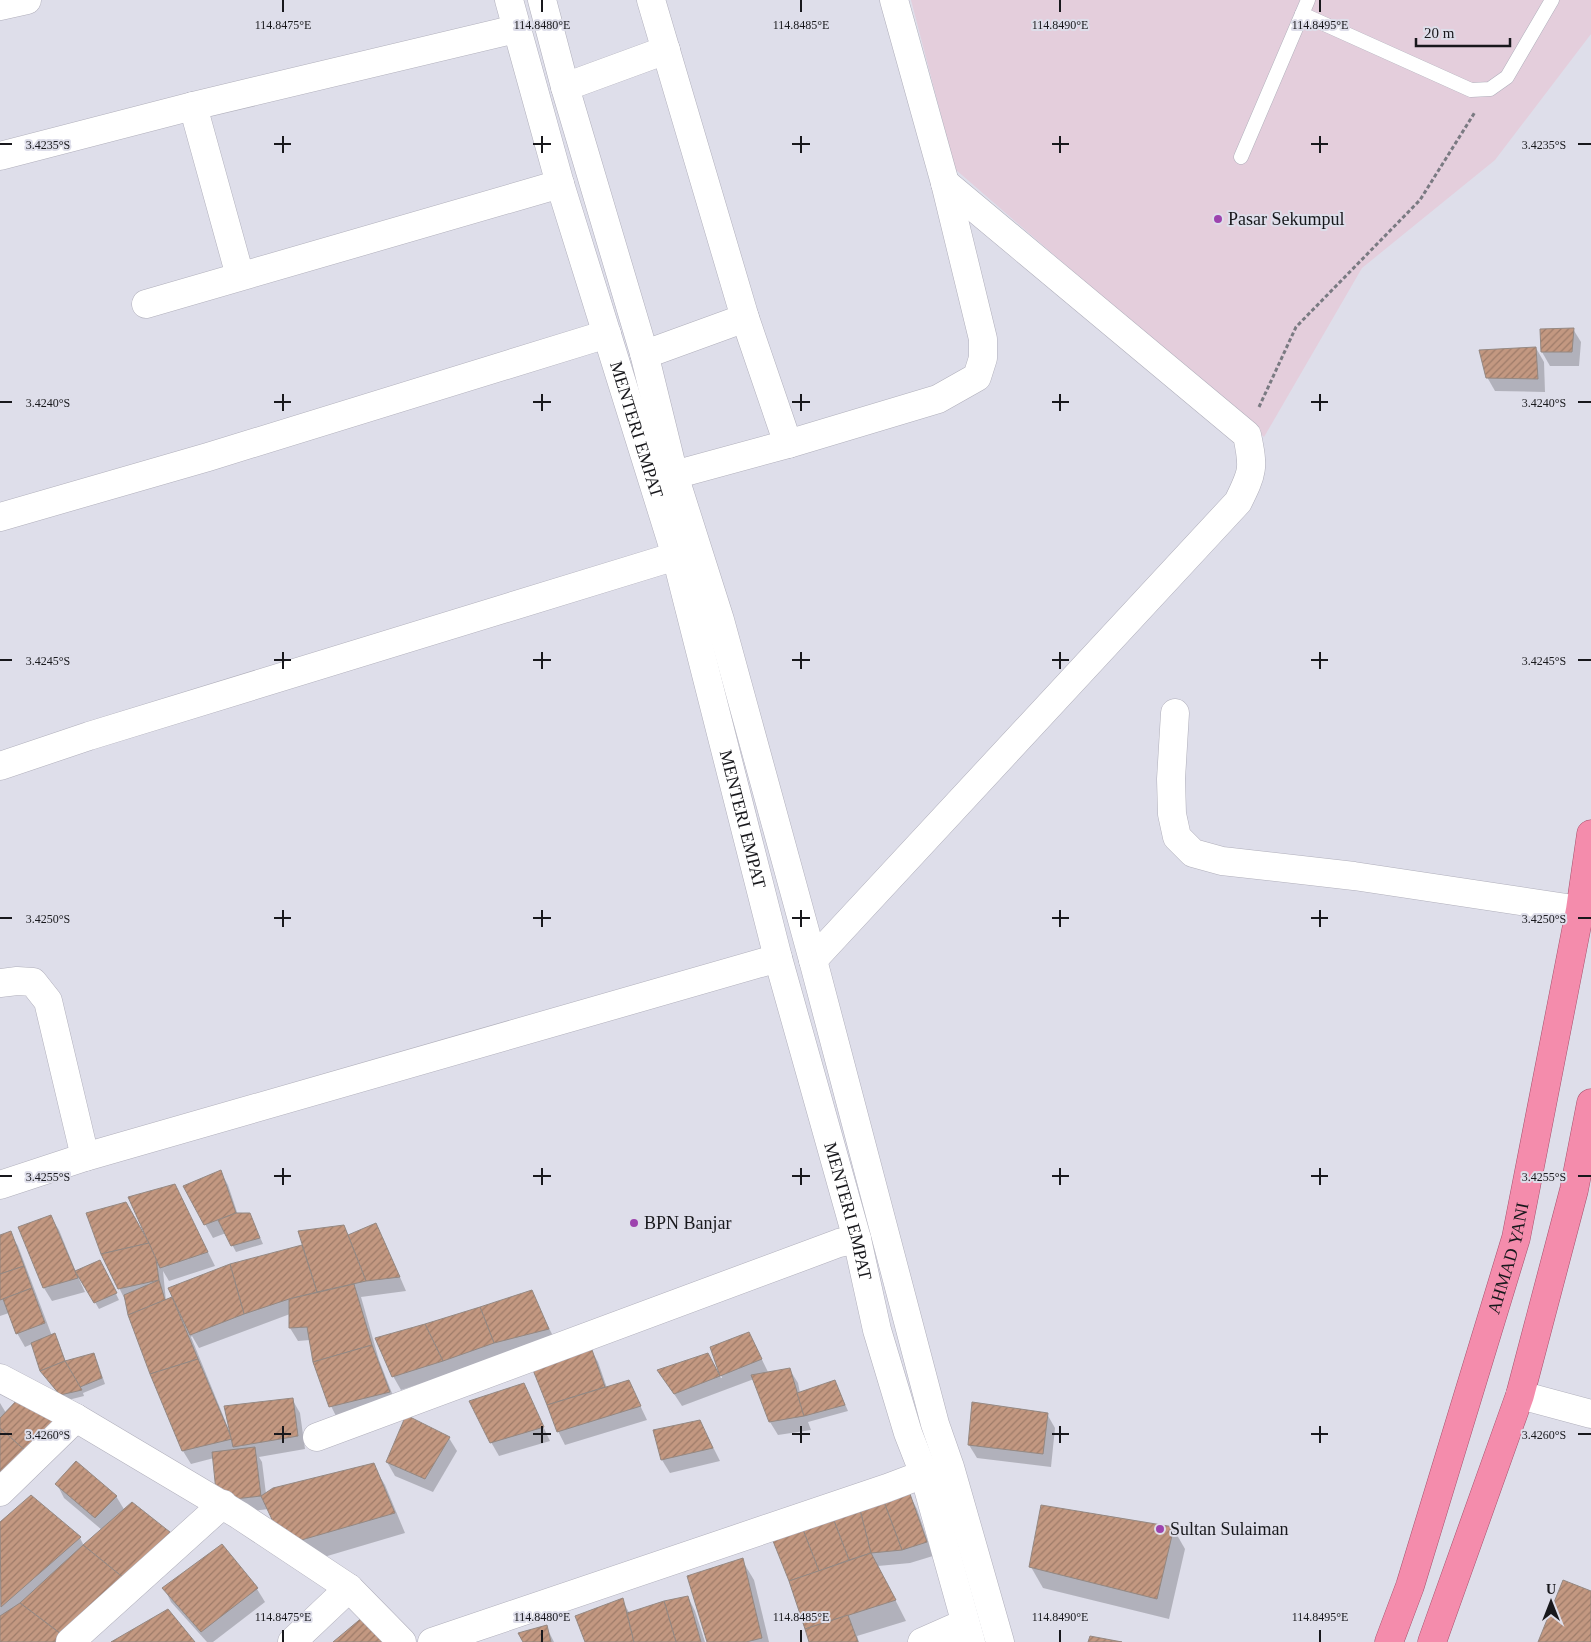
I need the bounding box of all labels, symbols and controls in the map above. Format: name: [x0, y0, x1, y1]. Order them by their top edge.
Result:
scale bar: [1416, 15, 1510, 47]
text: 114.8475°E: [255, 18, 311, 32]
text: 114.8480°E: [514, 18, 570, 32]
text: 114.8485°E: [773, 18, 829, 32]
text: 114.8490°E: [1032, 18, 1088, 32]
text: 114.8495°E: [1292, 18, 1348, 32]
text: 20 m: [1424, 25, 1455, 41]
text: 3.4235°S: [26, 138, 70, 152]
text: 3.4235°S: [1522, 138, 1566, 152]
place label: Pasar Sekumpul: [1228, 209, 1345, 229]
marker: Pasar Sekumpul: [1212, 213, 1224, 225]
street label: MENTERI EMPAT: [606, 359, 667, 500]
text: 3.4240°S: [26, 396, 70, 410]
text: 3.4240°S: [1522, 396, 1566, 410]
text: 3.4245°S: [26, 654, 70, 668]
text: 3.4245°S: [1522, 654, 1566, 668]
street label: MENTERI EMPAT: [716, 748, 770, 890]
text: 3.4250°S: [26, 912, 70, 926]
text: 3.4250°S: [1522, 912, 1566, 926]
street label: MENTERI EMPAT: [820, 1140, 876, 1282]
text: 3.4255°S: [26, 1170, 70, 1184]
text: 3.4255°S: [1522, 1170, 1566, 1184]
street label: AHMAD YANI: [1483, 1201, 1533, 1317]
place label: BPN Banjar: [644, 1213, 732, 1233]
marker: BPN Banjar: [628, 1217, 640, 1229]
text: 3.4260°S: [26, 1428, 70, 1442]
text: 3.4260°S: [1522, 1428, 1566, 1442]
place label: Sultan Sulaiman: [1170, 1519, 1289, 1539]
marker: Sultan Sulaiman: [1154, 1523, 1166, 1535]
north arrow: [1526, 1577, 1576, 1627]
text: U: [1546, 1582, 1556, 1597]
text: 114.8475°E: [255, 1610, 311, 1624]
text: 114.8480°E: [514, 1610, 570, 1624]
text: 114.8485°E: [773, 1610, 829, 1624]
text: 114.8490°E: [1032, 1610, 1088, 1624]
text: 114.8495°E: [1292, 1610, 1348, 1624]

